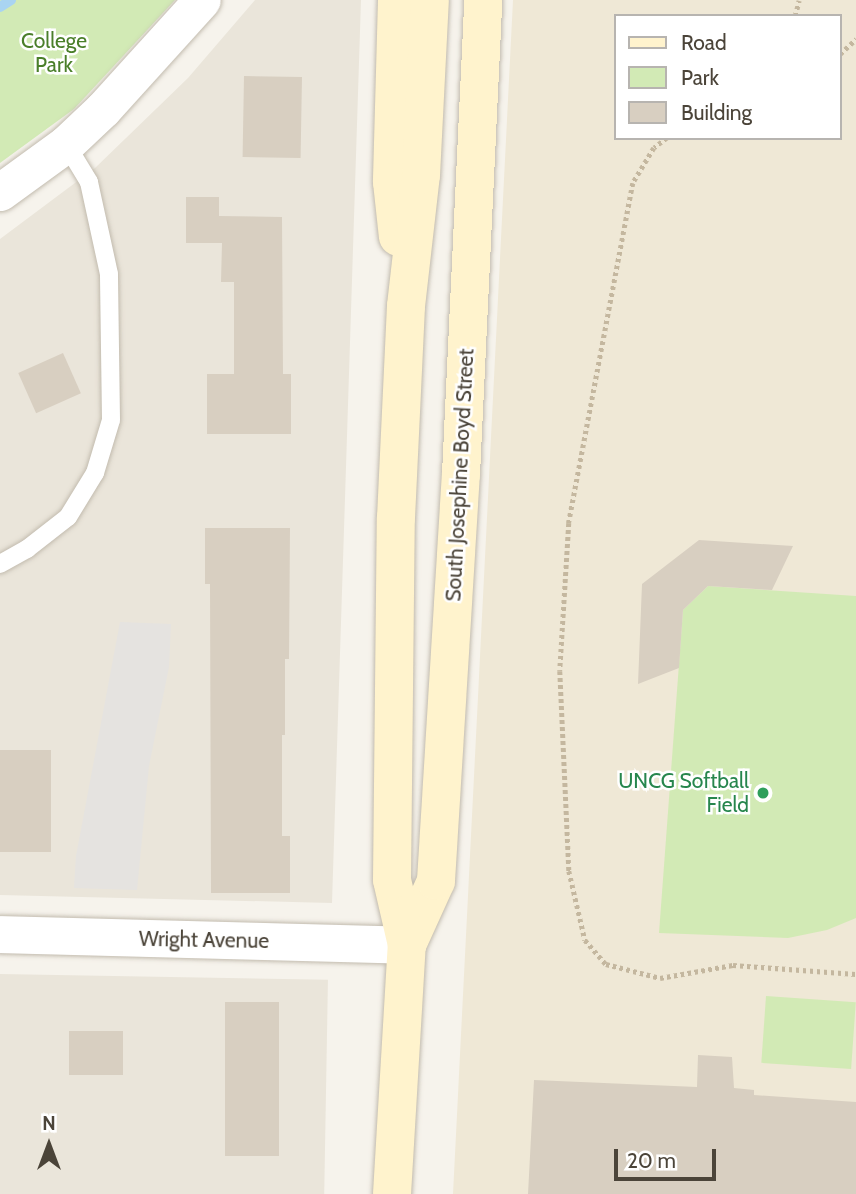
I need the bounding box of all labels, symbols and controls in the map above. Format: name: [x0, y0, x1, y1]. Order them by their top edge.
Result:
legend: [614, 14, 842, 140]
park label: College Park: [21, 28, 87, 78]
text: Road: [681, 30, 727, 55]
text: Park: [681, 65, 719, 90]
text: Building: [681, 100, 752, 125]
street label: South Josephine Boyd Street: [441, 348, 479, 602]
place label: UNCG Softball Field: [618, 768, 749, 818]
marker: UNCG Softball Field: [755, 785, 771, 801]
street label: Wright Avenue: [139, 926, 269, 954]
north arrow: [14, 1110, 84, 1180]
text: N: [42, 1112, 56, 1135]
scale bar: [618, 1134, 720, 1178]
text: 20 m: [627, 1148, 676, 1173]

